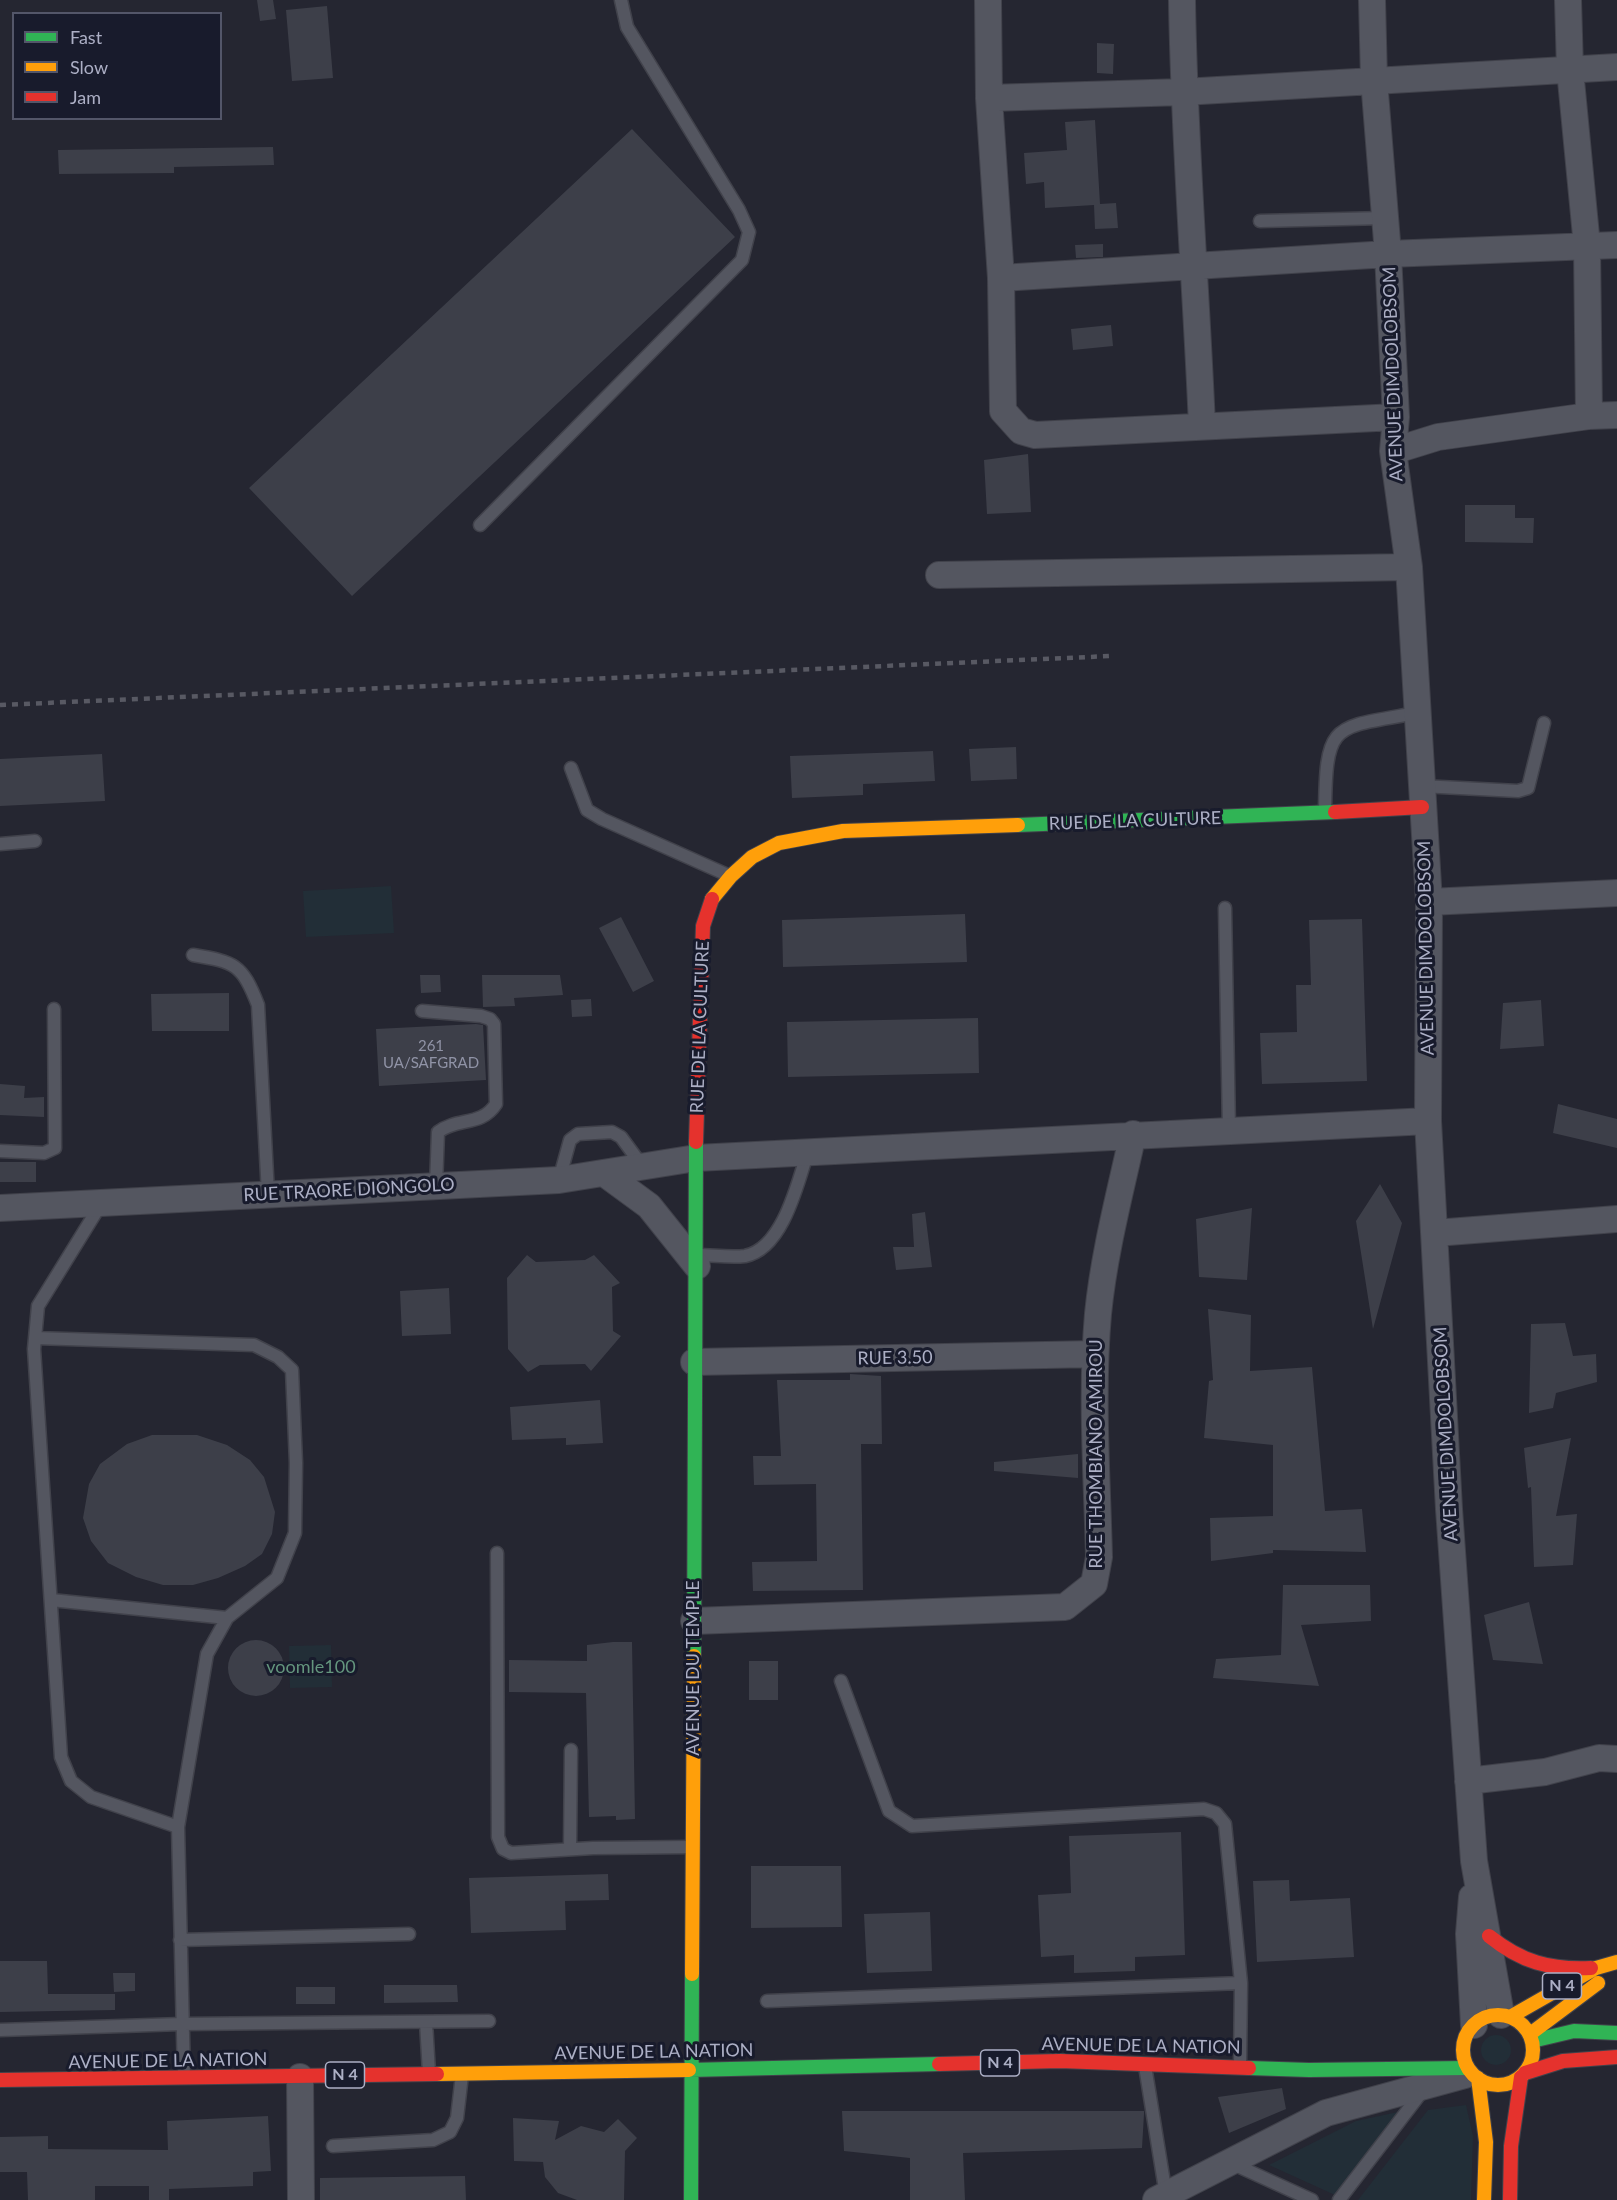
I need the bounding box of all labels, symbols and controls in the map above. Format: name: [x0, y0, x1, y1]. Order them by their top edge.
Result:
legend: [12, 12, 222, 120]
text: Fast: [70, 26, 102, 48]
text: Slow: [70, 56, 108, 78]
text: Jam: [70, 86, 101, 108]
street label: AVENUE DIMDOLOBSOM: [1378, 266, 1408, 482]
street label: RUE DE LA CULTURE: [1048, 807, 1222, 835]
street label: AVENUE DIMDOLOBSOM: [1413, 840, 1439, 1056]
street label: RUE DE LA CULTURE: [686, 940, 714, 1114]
house number: 261 UA/SAFGRAD: [383, 1037, 479, 1072]
street label: RUE TRAORE DIONGOLO: [243, 1174, 455, 1206]
street label: AVENUE DIMDOLOBSOM: [1430, 1326, 1462, 1542]
street label: RUE THOMBIANO AMIROU: [1085, 1339, 1107, 1569]
street label: RUE 3.50: [857, 1347, 933, 1369]
street label: AVENUE DU TEMPLE: [682, 1580, 704, 1756]
park label: voomle100: [266, 1656, 356, 1678]
road number: N 4: [1542, 1973, 1582, 1999]
street label: AVENUE DE LA NATION: [1041, 2033, 1241, 2059]
street label: AVENUE DE LA NATION: [554, 2039, 754, 2065]
street label: AVENUE DE LA NATION: [68, 2048, 268, 2074]
road number: N 4: [980, 2050, 1020, 2076]
road number: N 4: [326, 2062, 364, 2088]

